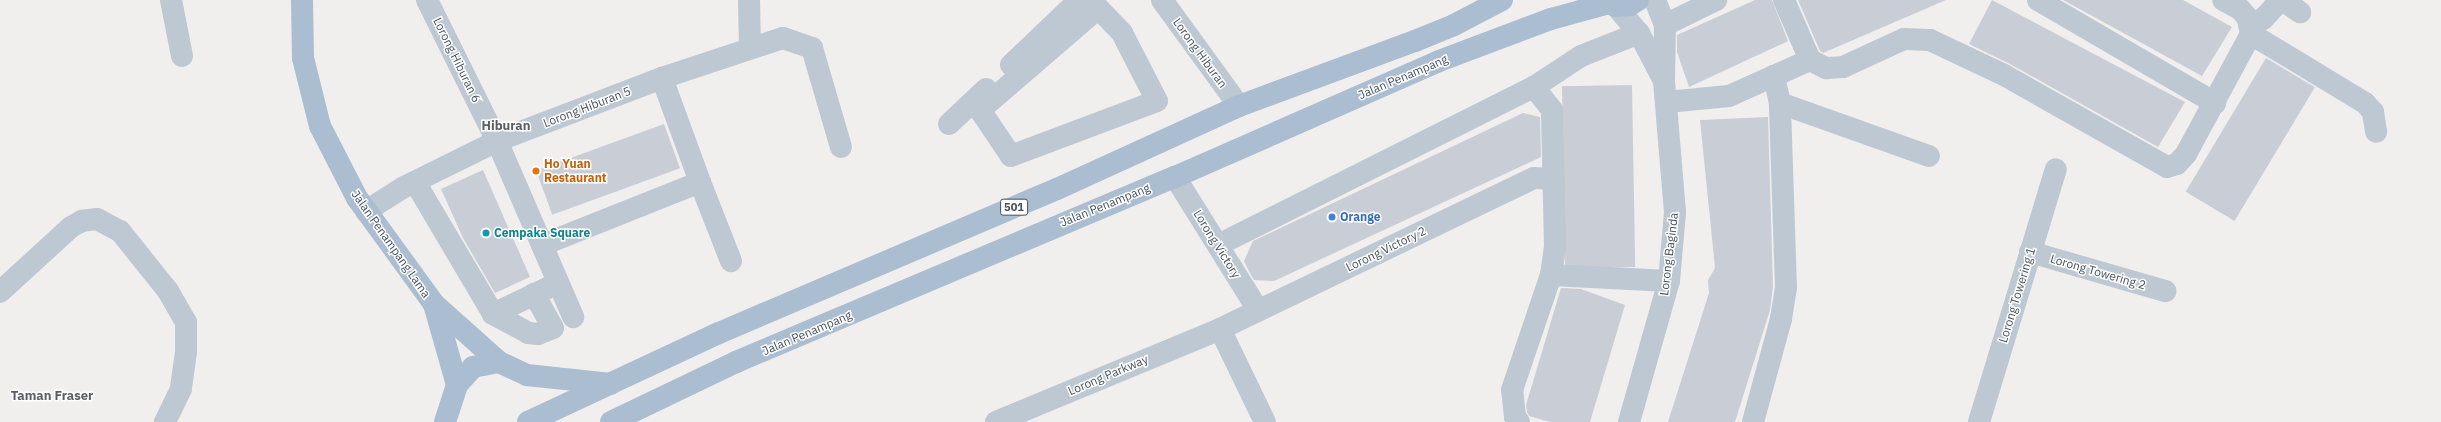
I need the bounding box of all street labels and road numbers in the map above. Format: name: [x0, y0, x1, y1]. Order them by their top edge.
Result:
street label: Lorong Hiburan 6: [430, 15, 484, 105]
street label: Lorong Hiburan: [1170, 15, 1230, 91]
street label: Jalan Penampang: [1356, 52, 1450, 102]
street label: Lorong Hiburan 5: [541, 84, 633, 130]
street label: Jalan Penampang: [1058, 180, 1152, 230]
street label: Jalan Penampang Lama: [348, 188, 434, 300]
road number: 501: [1000, 198, 1028, 216]
street label: Lorong Victory: [1190, 207, 1244, 281]
street label: Lorong Baginda: [1657, 212, 1681, 296]
street label: Lorong Victory 2: [1344, 223, 1428, 275]
street label: Lorong Towering 1: [1996, 246, 2038, 344]
street label: Lorong Towering 2: [2049, 251, 2147, 293]
street label: Jalan Penampang: [760, 308, 854, 358]
street label: Lorong Parkway: [1066, 352, 1150, 398]

